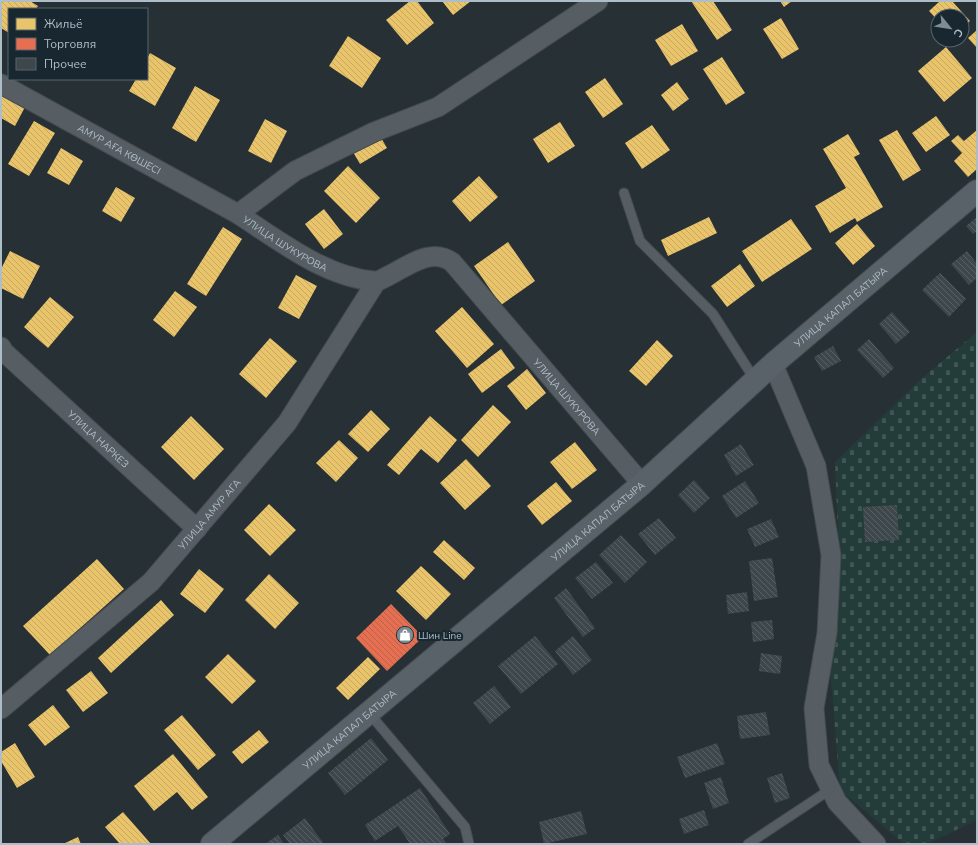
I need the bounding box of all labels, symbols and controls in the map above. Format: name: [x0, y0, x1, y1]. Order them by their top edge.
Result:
legend: [8, 8, 148, 80]
north arrow: [930, 8, 970, 48]
text: Жильё: [44, 16, 82, 32]
text: С: [950, 26, 967, 40]
text: Торговля: [44, 36, 96, 52]
text: Прочее: [44, 56, 87, 72]
street label: АМУР АҒА КӨШЕСІ: [75, 121, 163, 178]
street label: УЛИЦА ШУКУРОВА: [239, 212, 330, 276]
street label: УЛИЦА КАПАЛ БАТЫРА: [791, 264, 891, 352]
street label: УЛИЦА ШУКУРОВА: [529, 355, 604, 439]
street label: УЛИЦА НАРКЕЗ: [63, 407, 132, 471]
street label: УЛИЦА АМУР АГА: [175, 476, 245, 554]
street label: УЛИЦА КАПАЛ БАТЫРА: [548, 478, 649, 566]
shop icon: Шин Line: [395, 625, 415, 645]
place label: Шин Line: [418, 629, 462, 643]
street label: УЛИЦА КАПАЛ БАТЫРА: [299, 686, 400, 774]

